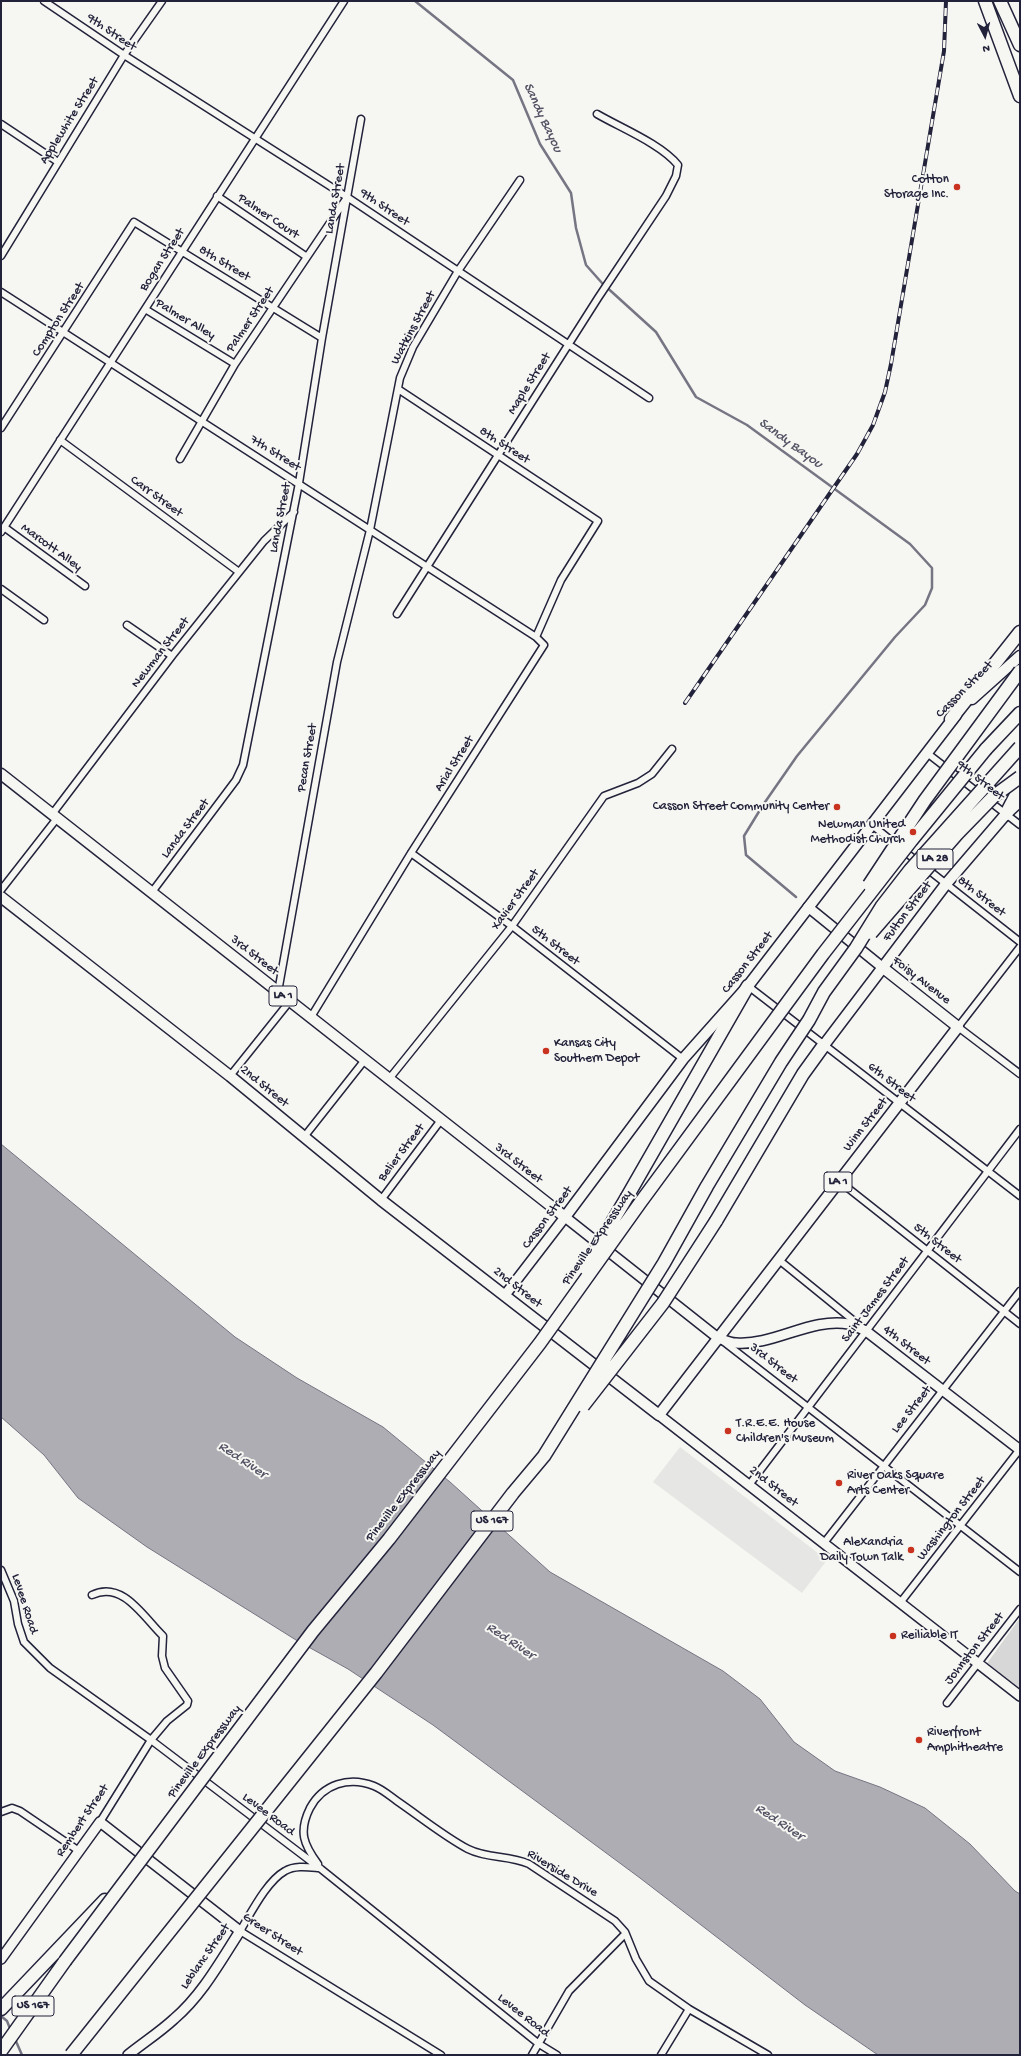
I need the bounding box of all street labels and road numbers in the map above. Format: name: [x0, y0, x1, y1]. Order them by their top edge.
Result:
street label: 9th Street: [83, 11, 139, 55]
street label: Applewhite Street: [37, 75, 103, 167]
street label: Landa Street: [322, 163, 350, 235]
street label: 9th Street: [356, 186, 412, 230]
street label: Palmer Court: [234, 191, 302, 243]
street label: Bogan Street: [137, 226, 189, 294]
street label: 8th Street: [195, 243, 253, 285]
street label: Compton Street: [29, 280, 89, 360]
street label: Palmer Street: [223, 284, 279, 356]
street label: Watkins Street: [388, 289, 440, 367]
street label: Palmer Alley: [152, 296, 218, 344]
street label: Maple Street: [505, 350, 555, 418]
street label: 8th Street: [476, 424, 532, 468]
street label: 7th Street: [247, 432, 303, 476]
street label: Carr Street: [127, 473, 185, 521]
street label: Landa Street: [267, 482, 295, 554]
street label: Marcott Alley: [17, 520, 85, 576]
street label: Newman Street: [128, 614, 194, 692]
street label: Casson Street: [933, 658, 997, 722]
street label: Pecan Street: [294, 722, 322, 794]
street label: Arial Street: [432, 733, 478, 795]
street label: 9th Street: [953, 757, 1007, 805]
street label: Landa Street: [158, 796, 214, 862]
road number: LA 28: [917, 849, 953, 869]
street label: Xavier Street: [489, 866, 543, 934]
street label: 8th Street: [954, 873, 1008, 921]
street label: Fulton Street: [880, 879, 936, 945]
street label: 5th Street: [528, 922, 582, 970]
street label: Casson Street: [719, 929, 777, 997]
street label: 3rd Street: [227, 932, 281, 980]
street label: Foisy Avenue: [889, 953, 953, 1009]
road number: LA 1: [269, 986, 297, 1006]
street label: 6th Street: [864, 1059, 918, 1107]
street label: 2nd Street: [237, 1063, 291, 1111]
street label: Winn Street: [840, 1095, 892, 1155]
street label: Belier Street: [375, 1121, 429, 1185]
street label: 3rd Street: [491, 1140, 545, 1188]
road number: LA 1: [824, 1172, 852, 1192]
street label: Casson Street: [519, 1184, 577, 1252]
street label: Pineville Expressway: [559, 1187, 637, 1289]
street label: 5th Street: [910, 1220, 964, 1268]
street label: Saint James Street: [839, 1254, 913, 1346]
street label: 2nd Street: [489, 1264, 545, 1312]
street label: 4th Street: [879, 1323, 933, 1369]
street label: 3rd Street: [746, 1340, 800, 1388]
street label: Lee Street: [889, 1383, 935, 1437]
street label: Pineville Expressway: [363, 1447, 445, 1545]
street label: 2nd Street: [745, 1463, 801, 1511]
street label: Washington Street: [914, 1474, 990, 1564]
road number: US 167: [471, 1511, 513, 1531]
street label: Levee Road: [7, 1572, 41, 1636]
street label: Johnston Street: [942, 1610, 1008, 1688]
street label: Pineville Expressway: [165, 1702, 245, 1802]
street label: Rembert Street: [53, 1782, 113, 1860]
street label: Levee Road: [239, 1790, 297, 1840]
street label: Riverside Drive: [524, 1847, 600, 1901]
street label: Greer Street: [239, 1910, 305, 1960]
street label: Leblanc Street: [178, 1921, 234, 1993]
street label: Levee Road: [494, 1991, 552, 2041]
road number: US 167: [12, 1996, 54, 2016]

